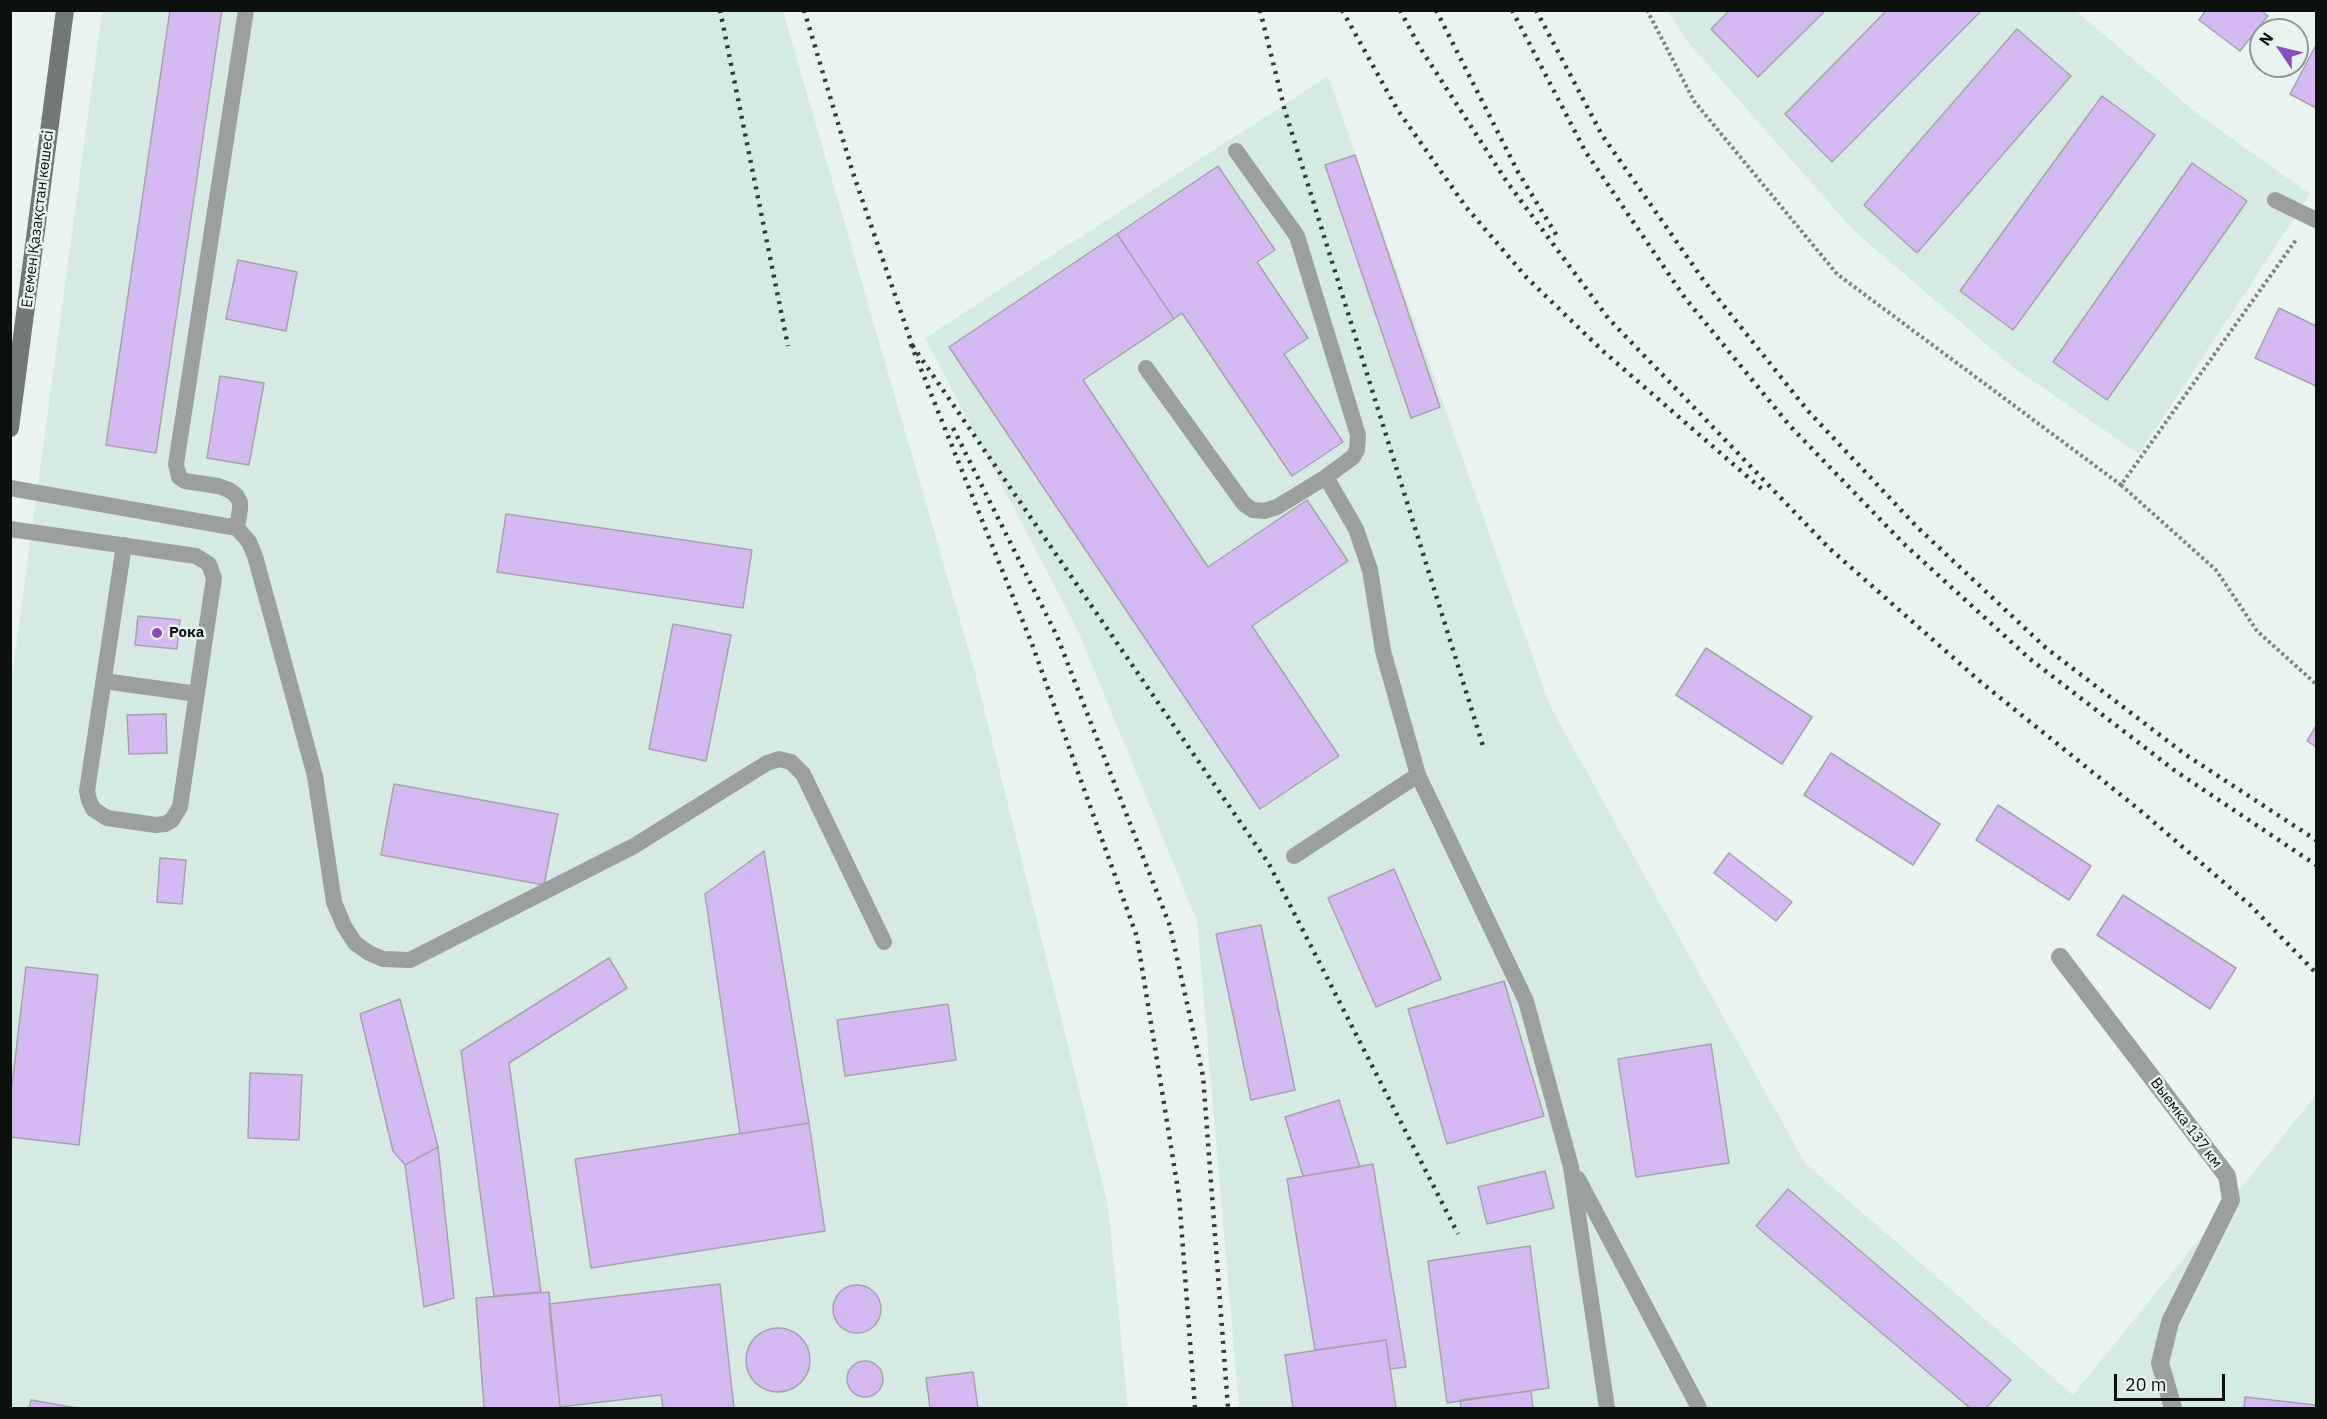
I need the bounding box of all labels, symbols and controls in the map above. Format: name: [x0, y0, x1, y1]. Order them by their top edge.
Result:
north arrow: [2249, 18, 2309, 78]
text: N: [2254, 28, 2277, 49]
street label: Егемен Қазақстан көшесі: [18, 129, 58, 309]
place label: Рока: [169, 624, 204, 642]
marker: Рока: [150, 626, 164, 640]
street label: Выемка 137 км: [2146, 1074, 2226, 1172]
scale bar: [2117, 1362, 2228, 1400]
text: 20 m: [2125, 1373, 2167, 1396]

